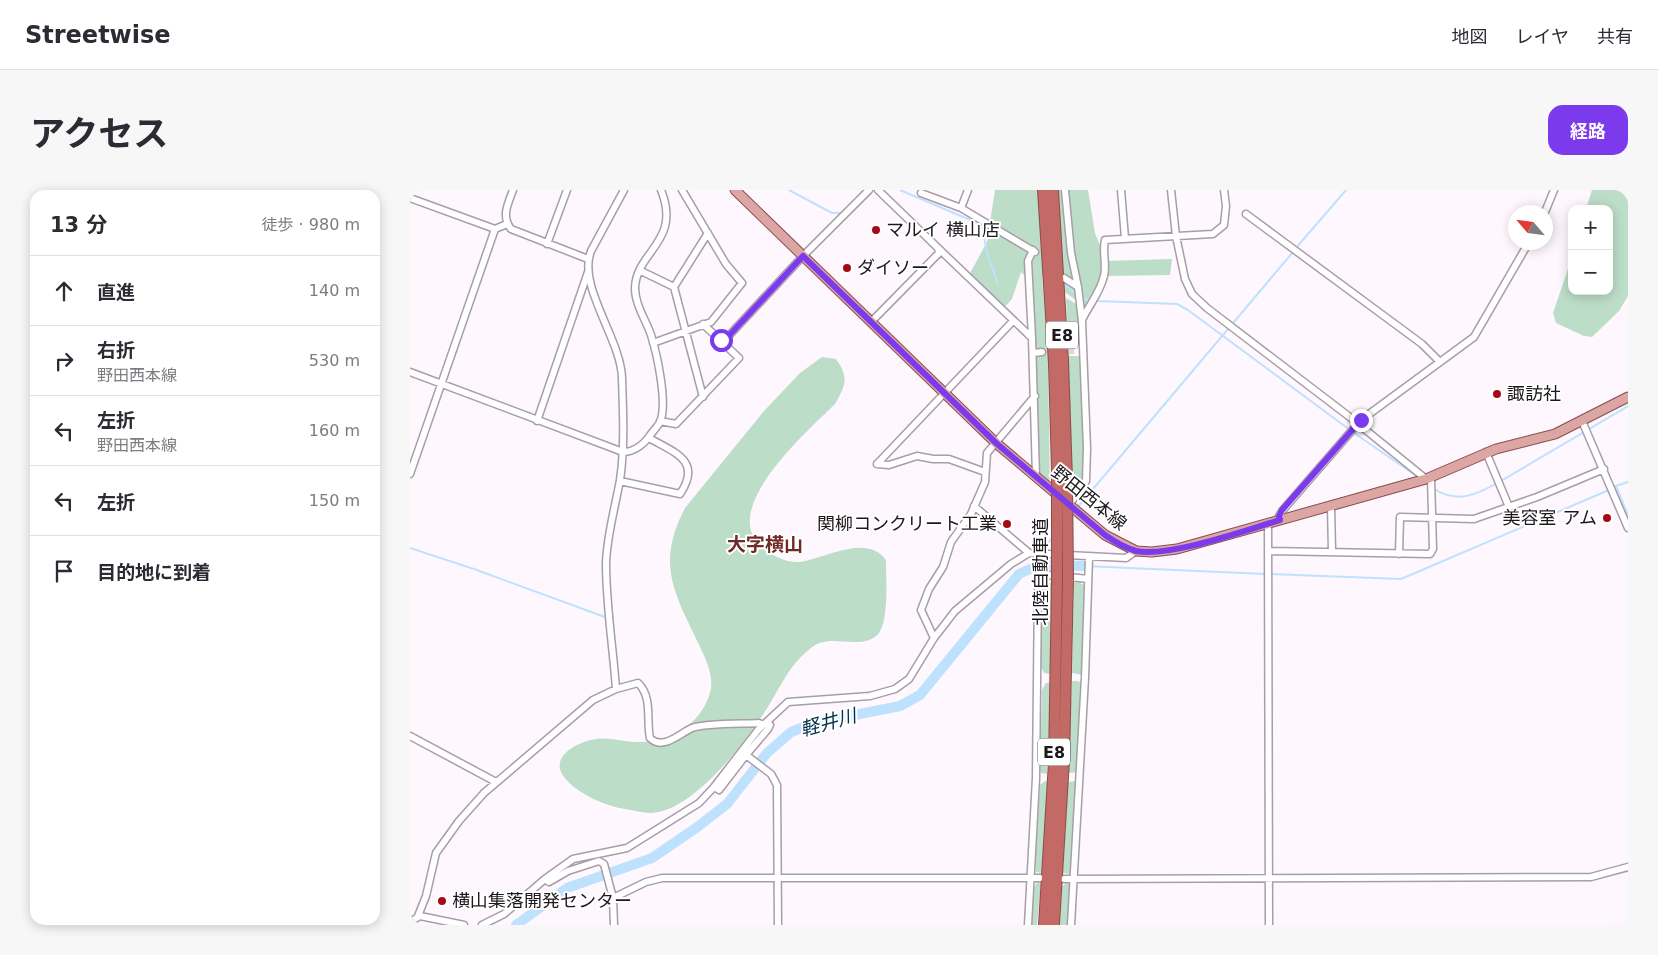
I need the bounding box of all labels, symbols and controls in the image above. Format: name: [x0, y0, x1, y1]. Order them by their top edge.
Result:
text: Streetwise: [25, 21, 171, 49]
text: 地図: [1452, 26, 1488, 47]
text: レイヤ: [1516, 26, 1569, 47]
text: 共有: [1597, 26, 1633, 47]
button: 経路: [1548, 105, 1628, 155]
text: アクセス: [30, 114, 168, 154]
north arrow: [1508, 205, 1553, 250]
map controls: [1568, 205, 1613, 295]
button: +: [1568, 205, 1613, 250]
text: 13 分: [50, 213, 108, 237]
text: 徒歩 · 980 m: [262, 215, 360, 234]
place label: マルイ 横山店: [886, 219, 1000, 240]
marker: マルイ 横山店: [870, 224, 882, 236]
button: −: [1568, 250, 1613, 295]
place label: ダイソー: [857, 257, 929, 278]
marker: ダイソー: [841, 262, 853, 274]
icon: ahead: [50, 277, 78, 305]
text: 直進: [97, 281, 135, 303]
text: 140 m: [309, 281, 360, 300]
road number: E8: [1046, 322, 1078, 348]
route start: [710, 329, 733, 352]
text: 右折: [97, 339, 135, 361]
icon: right: [50, 347, 78, 375]
text: 530 m: [309, 351, 360, 370]
text: 野田西本線: [97, 366, 177, 385]
place label: 諏訪社: [1507, 383, 1561, 404]
marker: 諏訪社: [1491, 388, 1503, 400]
text: 左折: [97, 409, 135, 431]
route end: [1350, 409, 1373, 432]
icon: left: [50, 417, 78, 445]
text: 160 m: [309, 421, 360, 440]
text: 野田西本線: [97, 436, 177, 455]
street label: 野田西本線: [1048, 461, 1131, 534]
icon: left: [50, 487, 78, 515]
text: 左折: [97, 491, 135, 513]
text: 150 m: [309, 491, 360, 510]
place label: 美容室 アム: [1503, 507, 1597, 528]
marker: 美容室 アム: [1601, 512, 1613, 524]
place label: 関柳コンクリート工業: [817, 513, 997, 534]
marker: 関柳コンクリート工業: [1001, 518, 1013, 530]
street label: 北陸自動車道: [1030, 518, 1051, 626]
district label: 大字横山: [727, 533, 803, 555]
icon: arrive: [50, 557, 78, 585]
text: 目的地に到着: [97, 561, 211, 583]
water label: 軽井川: [798, 703, 860, 740]
road number: E8: [1038, 738, 1070, 766]
place label: 横山集落開発センター: [452, 890, 632, 911]
marker: 横山集落開発センター: [436, 895, 448, 907]

